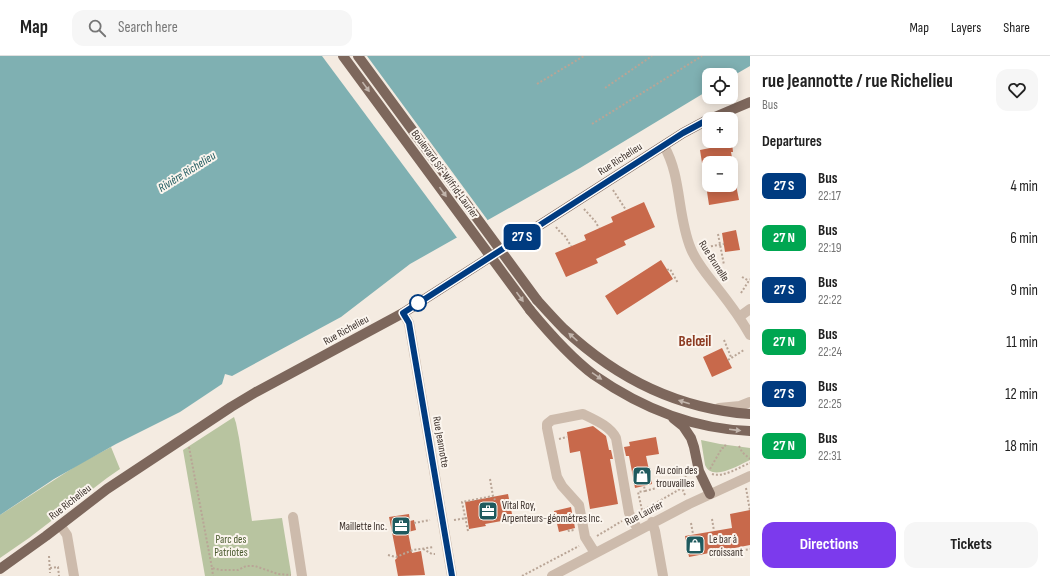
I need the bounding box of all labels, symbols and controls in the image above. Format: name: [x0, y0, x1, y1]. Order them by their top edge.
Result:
search box: [72, 10, 352, 46]
text: Map: [20, 16, 48, 39]
icon: search: [86, 17, 108, 39]
text: Search here: [118, 18, 178, 37]
text: Map: [909, 19, 929, 36]
text: Layers: [951, 19, 981, 36]
text: Share: [1003, 19, 1030, 36]
map controls: [702, 68, 738, 192]
button: locate: [702, 68, 738, 104]
button: heart: [996, 69, 1038, 111]
text: rue Jeannotte / rue Richelieu: [762, 70, 953, 93]
one-way arrow: [362, 82, 370, 93]
text: Bus: [762, 97, 778, 113]
button: +: [702, 112, 738, 148]
street label: Boulevard Sir-Wilfrid-Laurier: [409, 127, 481, 221]
text: Departures: [762, 132, 822, 151]
street label: Rue Richelieu: [596, 140, 645, 178]
water label: Rivière Richelieu: [155, 148, 219, 196]
button: −: [702, 156, 738, 192]
text: Bus: [818, 169, 837, 188]
text: 27 S: [774, 177, 794, 194]
text: 4 min: [1011, 177, 1038, 196]
one-way arrow: [439, 187, 447, 198]
text: 22:17: [818, 188, 841, 204]
text: Bus: [818, 221, 837, 240]
line badge: 27 S: [494, 224, 550, 250]
text: 27 S: [512, 228, 532, 245]
text: 27 N: [773, 229, 795, 246]
text: 6 min: [1010, 229, 1038, 248]
street label: Rue Brunelle: [696, 238, 732, 284]
text: 22:19: [818, 240, 842, 256]
text: Bus: [818, 273, 837, 292]
text: 27 S: [774, 281, 794, 298]
text: 9 min: [1010, 281, 1038, 300]
one-way arrow: [516, 292, 524, 302]
text: 22:22: [818, 292, 842, 308]
unlabelled marker: [409, 294, 427, 312]
street label: Rue Richelieu: [321, 312, 371, 348]
text: Bus: [818, 325, 837, 344]
one-way arrow: [568, 332, 578, 342]
district label: Belœil: [679, 332, 711, 351]
text: 27 N: [773, 333, 795, 350]
text: 11 min: [1006, 333, 1038, 352]
text: 22:24: [818, 344, 842, 360]
one-way arrow: [592, 372, 603, 380]
text: Bus: [818, 377, 837, 396]
text: 27 S: [774, 385, 794, 402]
text: 12 min: [1005, 385, 1038, 404]
text: 22:25: [818, 396, 842, 412]
one-way arrow: [678, 399, 690, 405]
street label: Rue Jeannotte: [430, 415, 452, 469]
one-way arrow: [729, 427, 741, 433]
text: Bus: [818, 429, 837, 448]
text: 27 N: [773, 437, 795, 454]
text: 18 min: [1005, 437, 1038, 456]
text: 22:31: [818, 448, 841, 464]
place label: Au coin des trouvailles: [655, 464, 697, 490]
shop icon: Au coin des trouvailles: [631, 465, 653, 487]
street label: Rue Richelieu: [46, 481, 94, 522]
street label: Rue Laurier: [623, 498, 665, 528]
place label: Vital Roy, Arpenteurs-géomètres Inc.: [501, 499, 602, 525]
office icon: Vital Roy, Arpenteurs-géomètres Inc.: [477, 500, 499, 522]
office icon: Maillette Inc.: [390, 515, 412, 537]
place label: Maillette Inc.: [339, 520, 387, 533]
button: Directions: [762, 522, 896, 568]
button: Tickets: [904, 522, 1038, 568]
park label: Parc des Patriotes: [214, 533, 248, 559]
place label: Le bar à croissant: [709, 533, 744, 559]
shop icon: Le bar à croissant: [684, 534, 706, 556]

